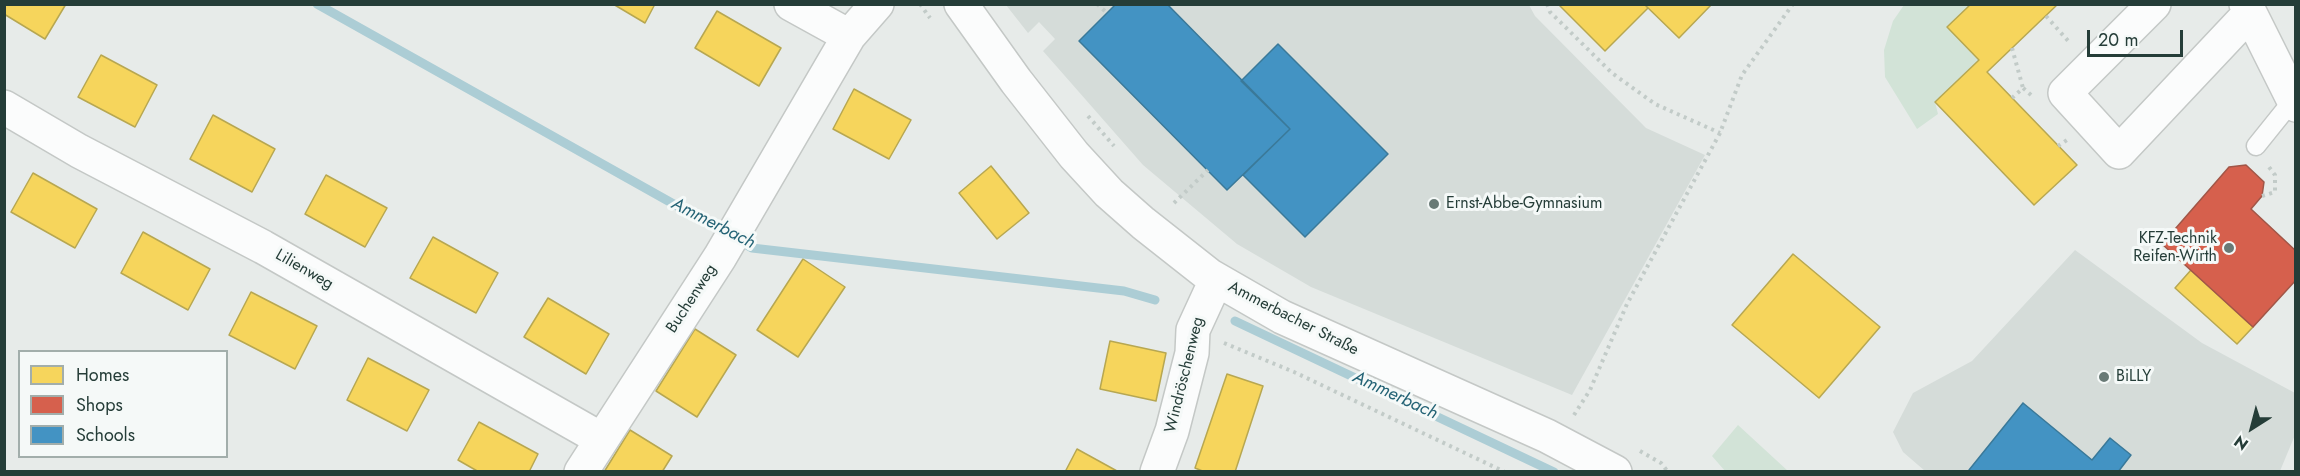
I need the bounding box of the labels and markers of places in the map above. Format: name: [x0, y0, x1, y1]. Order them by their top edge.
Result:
place label: Ernst-Abbe-Gymnasium: [1446, 194, 1602, 214]
marker: Ernst-Abbe-Gymnasium: [1427, 197, 1441, 211]
place label: KFZ-Technik Reifen-Wirth: [2133, 229, 2217, 267]
marker: KFZ-Technik Reifen-Wirth: [2222, 241, 2236, 255]
place label: BiLLY: [2116, 367, 2151, 387]
marker: BiLLY: [2097, 370, 2111, 384]

